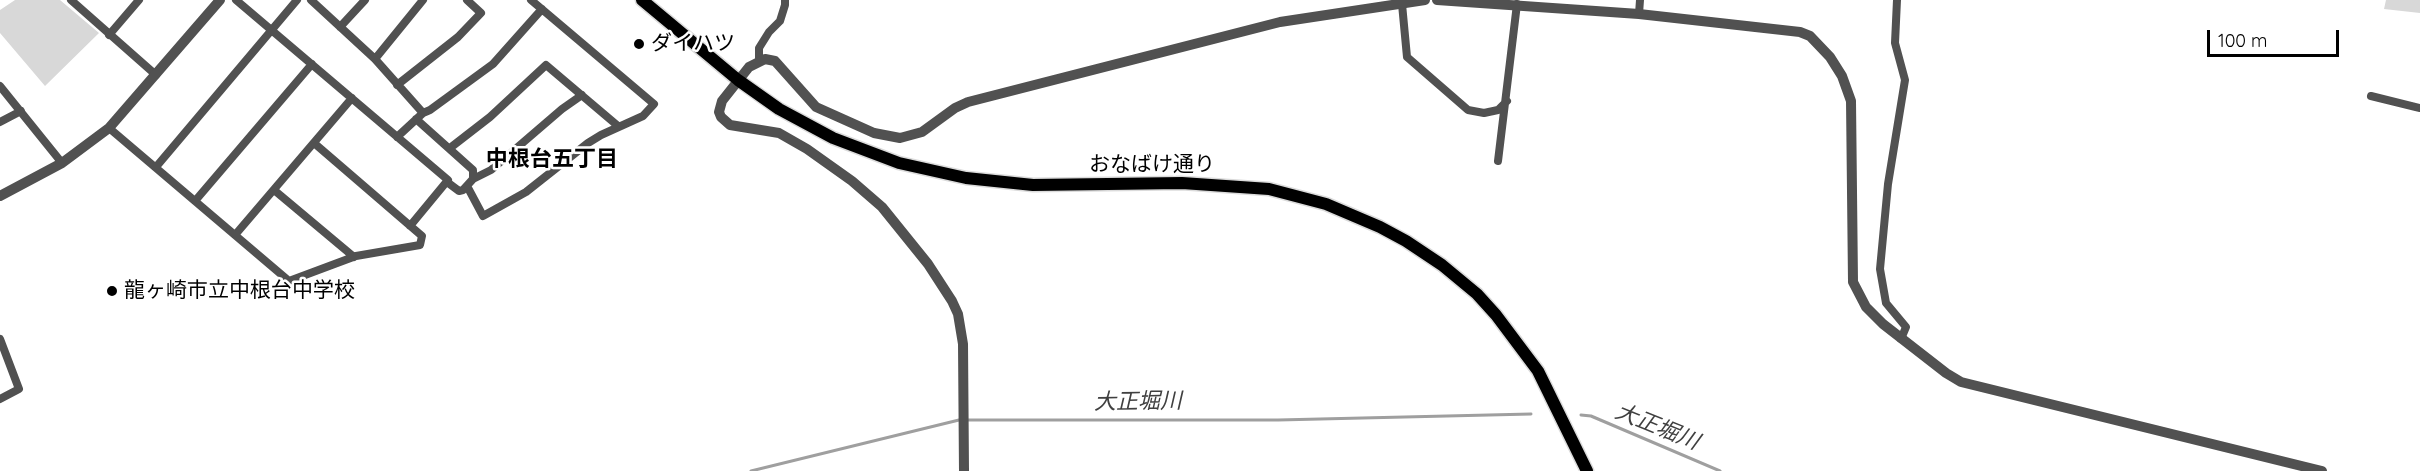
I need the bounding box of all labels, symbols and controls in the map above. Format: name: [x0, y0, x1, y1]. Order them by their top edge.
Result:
scale bar: [2210, 18, 2342, 56]
text: 100 m: [2218, 29, 2267, 52]
place label: ダイハツ: [651, 31, 735, 57]
marker: ダイハツ: [632, 37, 646, 51]
district label: 中根台五丁目: [486, 146, 618, 172]
street label: おなばけ通り: [1089, 152, 1215, 178]
place label: 龍ヶ崎市立中根台中学校: [124, 278, 355, 304]
marker: 龍ヶ崎市立中根台中学校: [105, 284, 119, 298]
water label: 大正堀川: [1094, 388, 1182, 416]
water label: 大正堀川: [1611, 398, 1703, 456]

